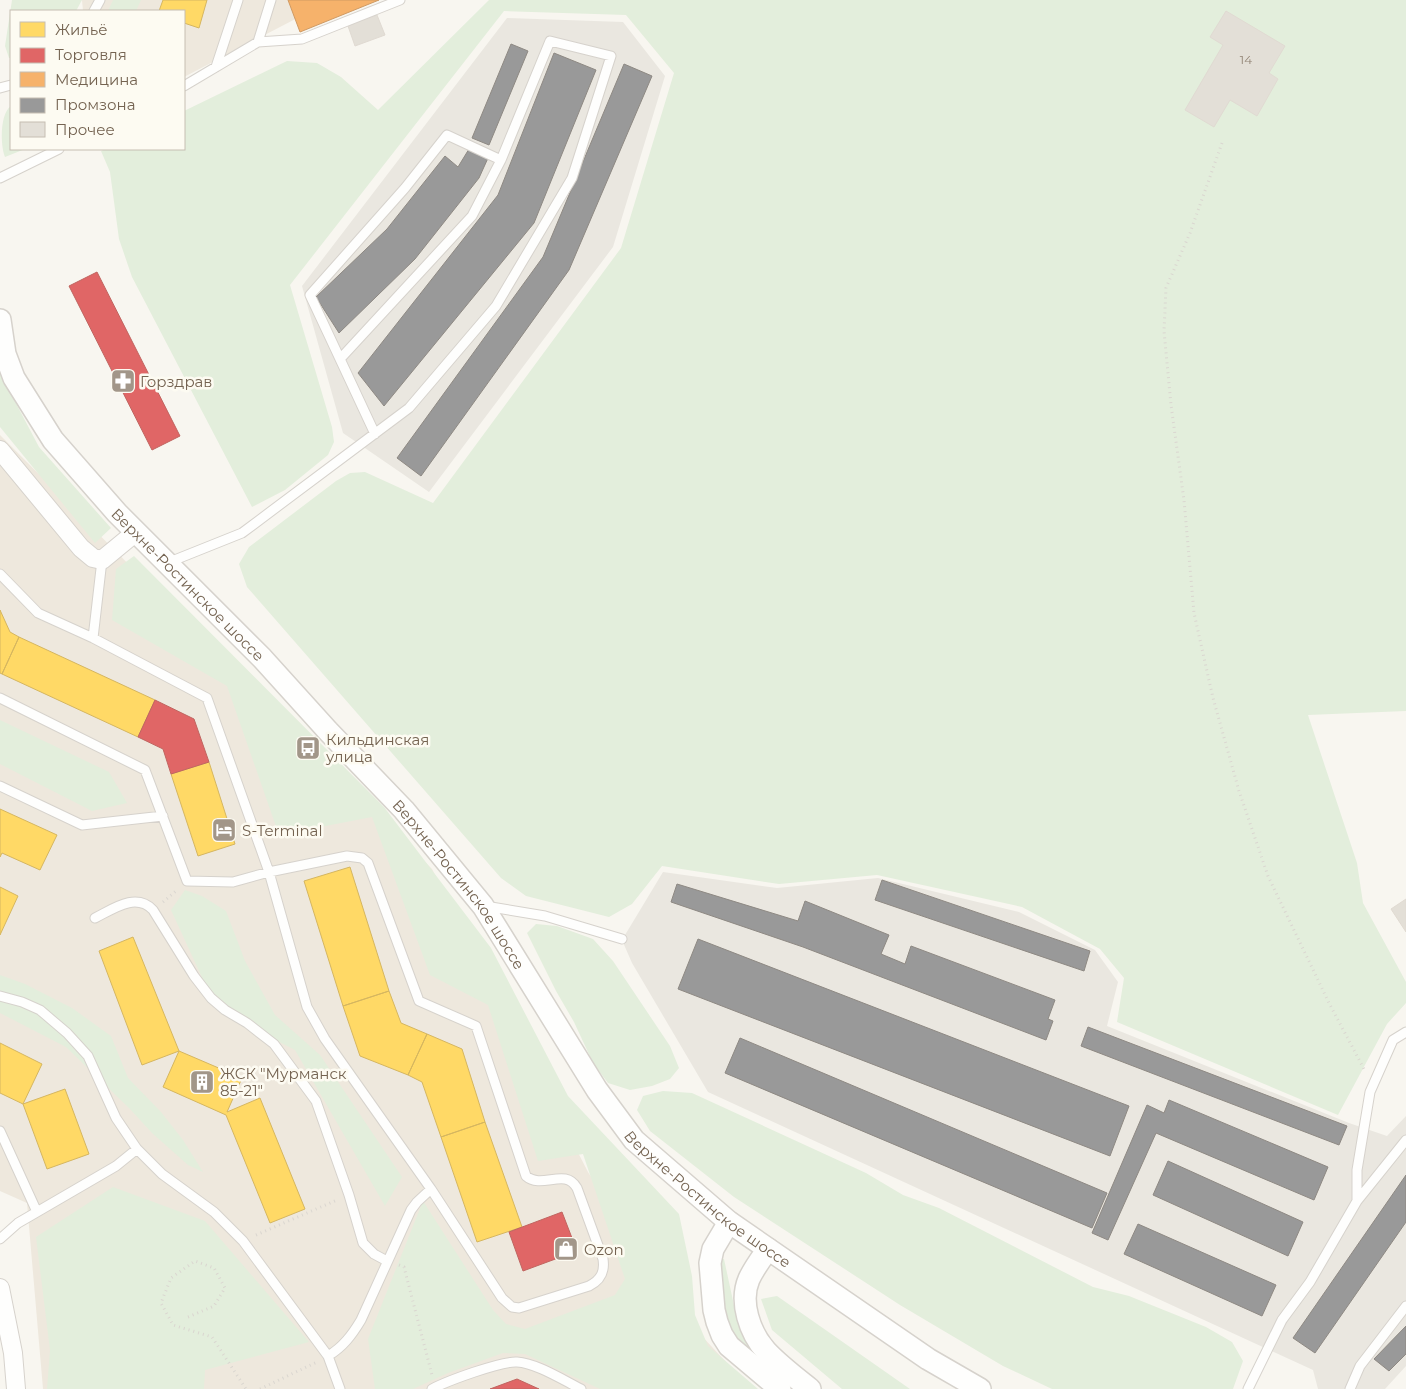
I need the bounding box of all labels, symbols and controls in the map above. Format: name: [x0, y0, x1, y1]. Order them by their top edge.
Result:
legend: [10, 10, 185, 150]
text: Жильё: [55, 20, 108, 39]
text: Торговля: [55, 45, 127, 64]
house number: 14: [1240, 52, 1252, 67]
text: Медицина: [55, 70, 138, 89]
text: Промзона: [55, 95, 135, 114]
text: Прочее: [55, 120, 115, 139]
pharmacy icon: Горздрав: [110, 368, 136, 394]
place label: Горздрав: [140, 372, 213, 391]
street label: Верхне-Ростинское шоссе: [108, 504, 269, 665]
place label: Кильдинская улица: [325, 730, 429, 766]
bus stop icon: Кильдинская улица: [295, 735, 321, 761]
street label: Верхне-Ростинское шоссе: [389, 795, 529, 973]
hotel icon: S-Terminal: [211, 817, 237, 843]
place label: S-Terminal: [242, 821, 322, 840]
place label: ЖСК "Мурманск 85-21": [220, 1064, 347, 1100]
building icon: ЖСК "Мурманск 85-21": [189, 1069, 215, 1095]
street label: Верхне-Ростинское шоссе: [621, 1127, 795, 1271]
shop icon: Ozon: [553, 1236, 579, 1262]
place label: Ozon: [584, 1240, 624, 1259]

